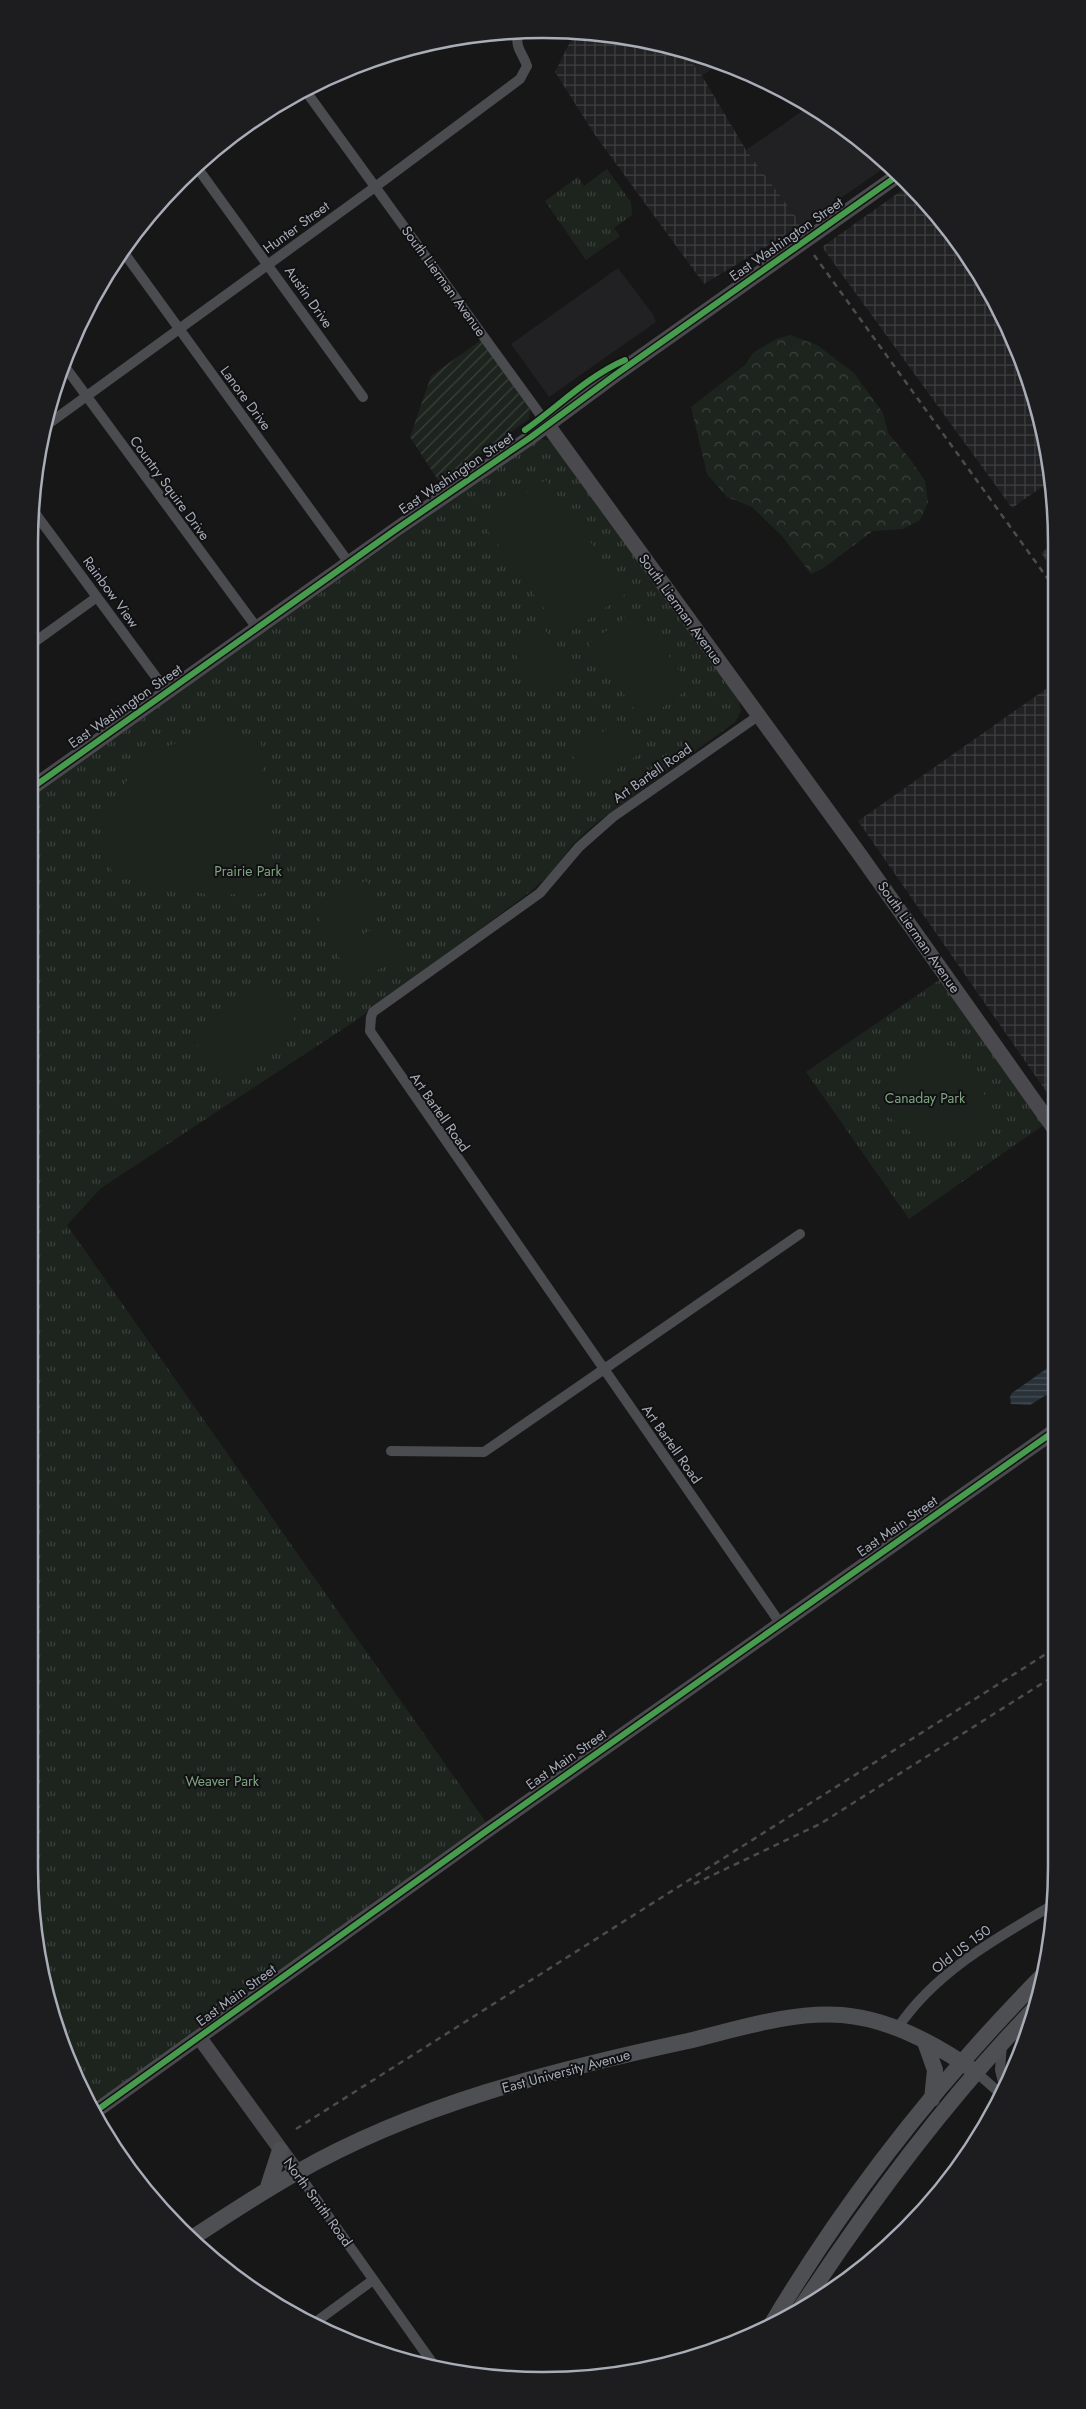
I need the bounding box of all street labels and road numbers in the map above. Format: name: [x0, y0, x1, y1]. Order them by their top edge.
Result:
street label: East Washington Street: [725, 192, 847, 286]
street label: Hunter Street: [259, 196, 334, 258]
street label: South Lierman Avenue: [397, 222, 491, 340]
street label: Austin Drive: [280, 262, 338, 332]
street label: Lanore Drive: [216, 362, 276, 434]
street label: East Washington Street: [395, 427, 518, 519]
street label: Country Squire Drive: [125, 432, 215, 544]
street label: South Lierman Avenue: [634, 550, 728, 668]
street label: Rainbow View: [78, 552, 144, 632]
street label: East Washington Street: [64, 659, 186, 753]
street label: Art Bartell Road: [608, 738, 696, 808]
street label: South Lierman Avenue: [873, 877, 965, 997]
street label: Art Bartell Road: [405, 1068, 475, 1156]
street label: Art Bartell Road: [637, 1400, 707, 1488]
street label: East Main Street: [853, 1490, 942, 1561]
street label: East Main Street: [522, 1723, 611, 1794]
street label: Old US 150: [927, 1920, 995, 1978]
street label: East Main Street: [192, 1959, 281, 2031]
street label: East University Avenue: [500, 2044, 632, 2098]
street label: North Smith Road: [279, 2153, 357, 2251]

